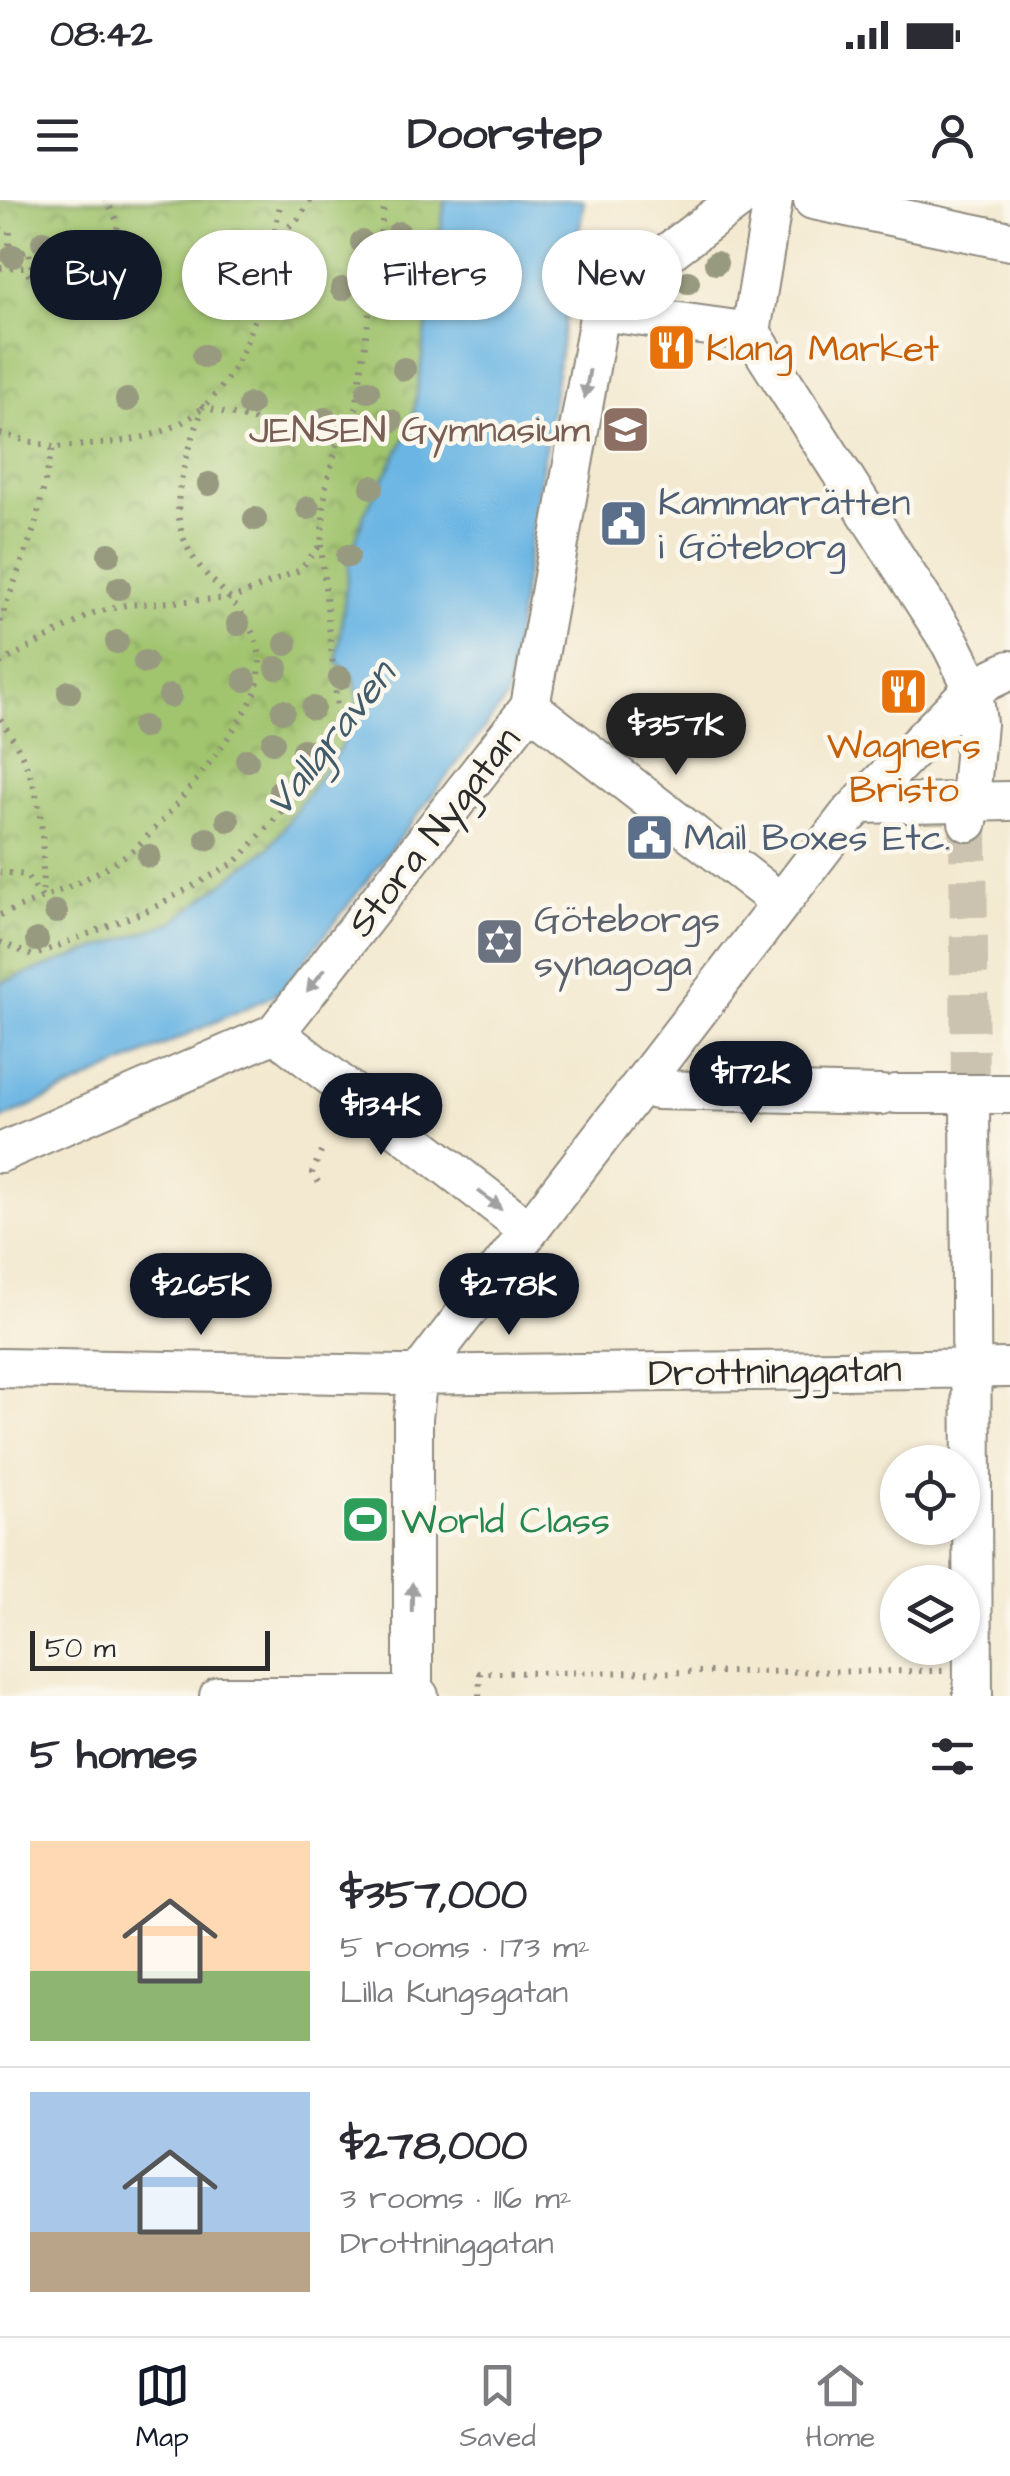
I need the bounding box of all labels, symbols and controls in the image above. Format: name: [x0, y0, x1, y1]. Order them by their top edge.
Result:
text: 08:42: [50, 9, 153, 61]
text: Doorstep: [408, 104, 602, 166]
icon: menu: [30, 108, 85, 163]
icon: person: [925, 108, 980, 163]
chip: Buy: [30, 230, 162, 320]
chip: Rent: [182, 230, 327, 320]
chip: Filters: [347, 230, 522, 320]
chip: New: [542, 230, 682, 320]
restaurant icon: Klang Market: [645, 322, 697, 374]
place label: Klang Market: [706, 324, 939, 376]
one-way arrow: [579, 369, 594, 401]
school or university icon: JENSEN Gymnasium: [599, 403, 651, 455]
place label: JENSEN Gymnasium: [249, 405, 590, 458]
place label: Kammarrätten i Göteborg: [658, 478, 910, 574]
public building icon: Kammarrätten i Göteborg: [597, 498, 649, 550]
water label: Vallgraven: [253, 648, 412, 829]
restaurant icon: Wagners Bristo: [878, 665, 930, 717]
pin: $357K: [606, 693, 746, 778]
text: $357K: [628, 703, 724, 748]
street label: Stora Nygatan: [336, 716, 534, 949]
place label: Wagners Bristo: [827, 721, 981, 817]
public building icon: Mail Boxes Etc.: [623, 811, 675, 863]
place label: Mail Boxes Etc.: [684, 813, 950, 865]
place label: Göteborgs synagoga: [534, 895, 720, 992]
synagogue icon: Göteborgs synagoga: [473, 915, 525, 967]
one-way arrow: [305, 967, 326, 993]
pin: $172K: [681, 1041, 821, 1126]
text: $172K: [711, 1051, 791, 1096]
pin: $134K: [311, 1073, 451, 1158]
text: $134K: [341, 1083, 421, 1128]
one-way arrow: [477, 1189, 503, 1209]
pin: $265K: [131, 1253, 271, 1338]
pin: $278K: [439, 1253, 579, 1338]
text: $265K: [152, 1263, 250, 1308]
text: $278K: [461, 1263, 557, 1308]
street label: Drottninggatan: [648, 1344, 902, 1400]
map controls: [880, 1445, 980, 1665]
button: locate: [880, 1445, 980, 1545]
sports icon: World Class: [340, 1494, 392, 1546]
place label: World Class: [401, 1496, 610, 1548]
button: layers: [880, 1565, 980, 1665]
one-way arrow: [404, 1581, 420, 1613]
scale bar: [30, 1626, 270, 1670]
text: 50 m: [45, 1629, 116, 1668]
text: 5 homes: [30, 1727, 197, 1785]
icon: filters: [925, 1729, 980, 1784]
text: $357,000: [340, 1867, 527, 1925]
icon: home: [110, 1881, 230, 2001]
text: 5 rooms · 173 m²: [340, 1925, 590, 1970]
text: Lilla Kungsgatan: [340, 1970, 568, 2015]
text: $278,000: [340, 2118, 527, 2176]
icon: home: [110, 2132, 230, 2252]
text: 3 rooms · 116 m²: [340, 2176, 572, 2221]
text: Drottninggatan: [340, 2221, 554, 2266]
tab: Map: [135, 2358, 190, 2457]
tab: Saved: [460, 2358, 536, 2457]
tab: Home: [805, 2358, 875, 2457]

